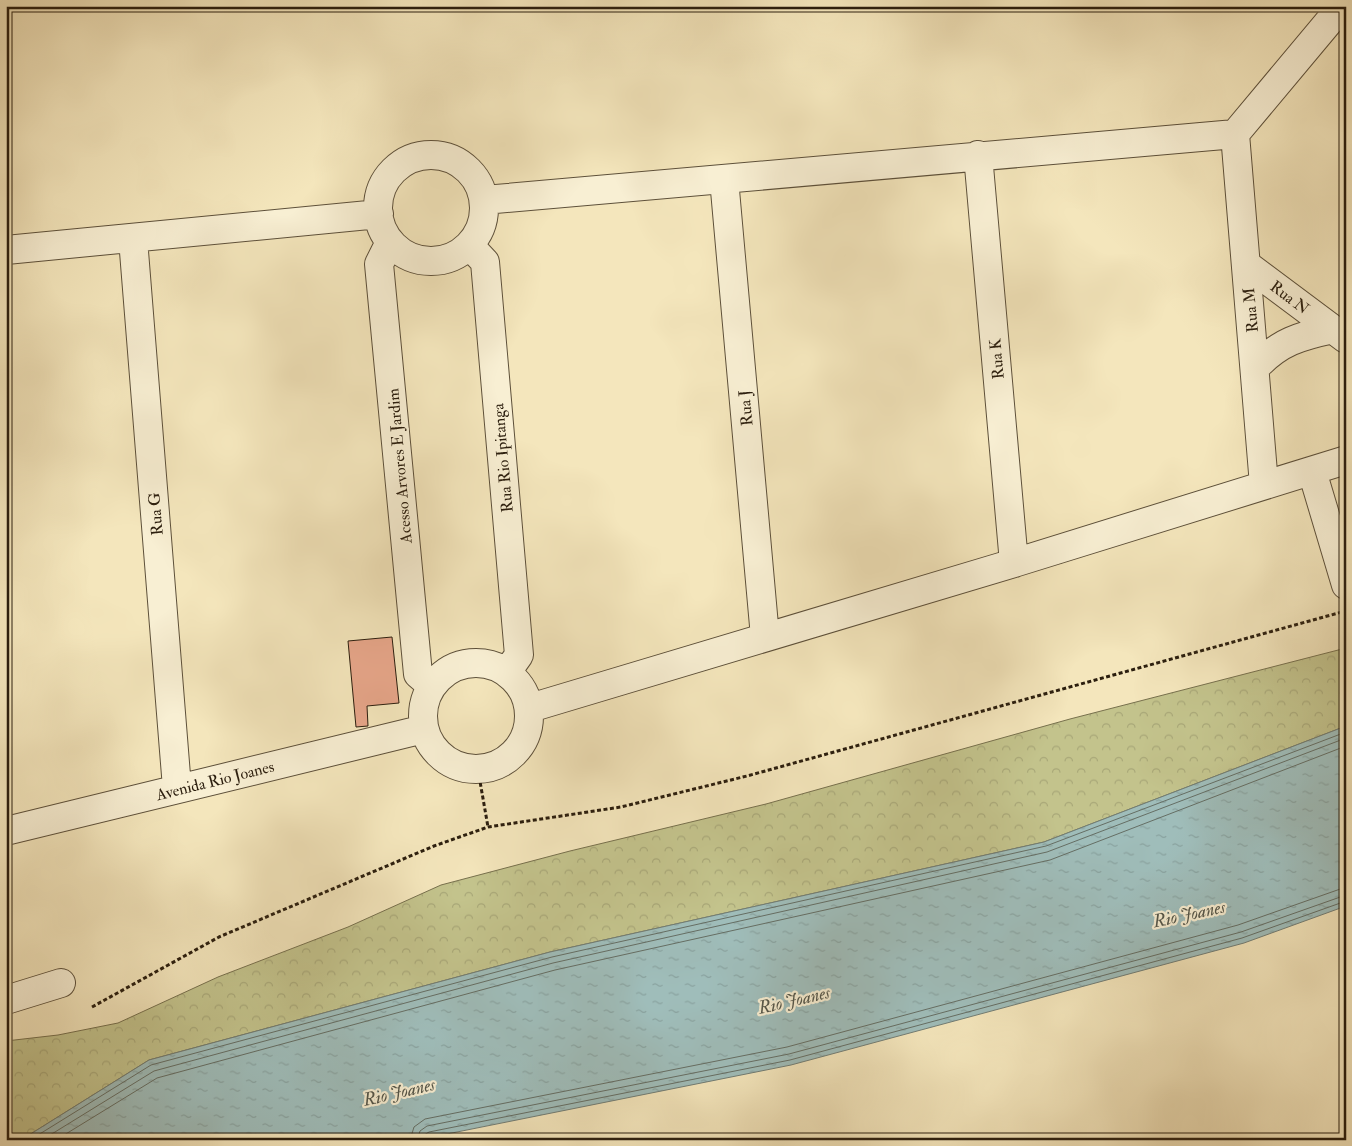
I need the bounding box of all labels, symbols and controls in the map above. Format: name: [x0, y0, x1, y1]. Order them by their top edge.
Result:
street label: Rua N: [1266, 277, 1313, 319]
street label: Rua M: [1239, 287, 1263, 333]
street label: Rua K: [985, 337, 1009, 380]
street label: Acesso Arvores E Jardim: [383, 387, 418, 545]
street label: Rua J: [734, 389, 759, 427]
street label: Rua Rio Ipitanga: [488, 402, 519, 513]
street label: Rua G: [144, 492, 168, 536]
street label: Avenida Rio Joanes: [153, 757, 277, 807]
water label: Rio Joanes: [1150, 895, 1228, 934]
water label: Rio Joanes: [755, 981, 833, 1020]
water label: Rio Joanes: [360, 1073, 438, 1112]

